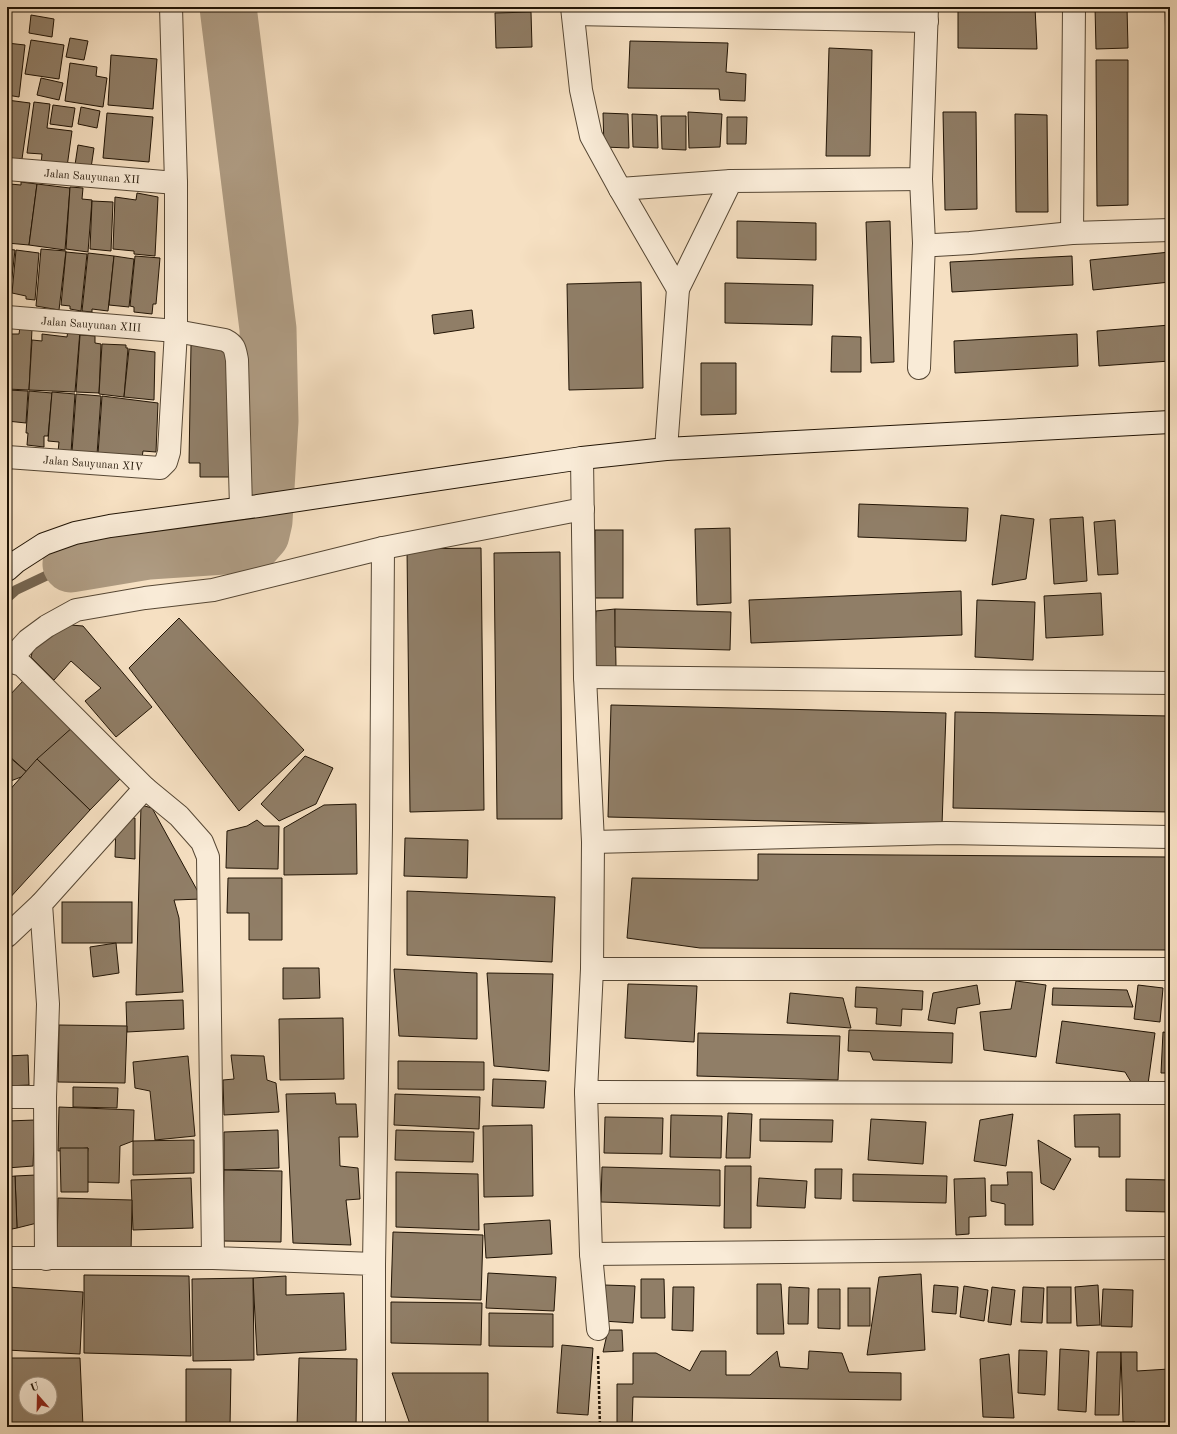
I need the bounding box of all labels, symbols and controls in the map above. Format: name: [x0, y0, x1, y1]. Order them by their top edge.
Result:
street label: Jalan Sauyunan XII: [44, 169, 140, 186]
street label: Jalan Sauyunan XIII: [40, 317, 141, 334]
street label: Jalan Sauyunan XIV: [43, 456, 144, 474]
north arrow: [18, 1376, 58, 1416]
text: U: [29, 1381, 41, 1395]

